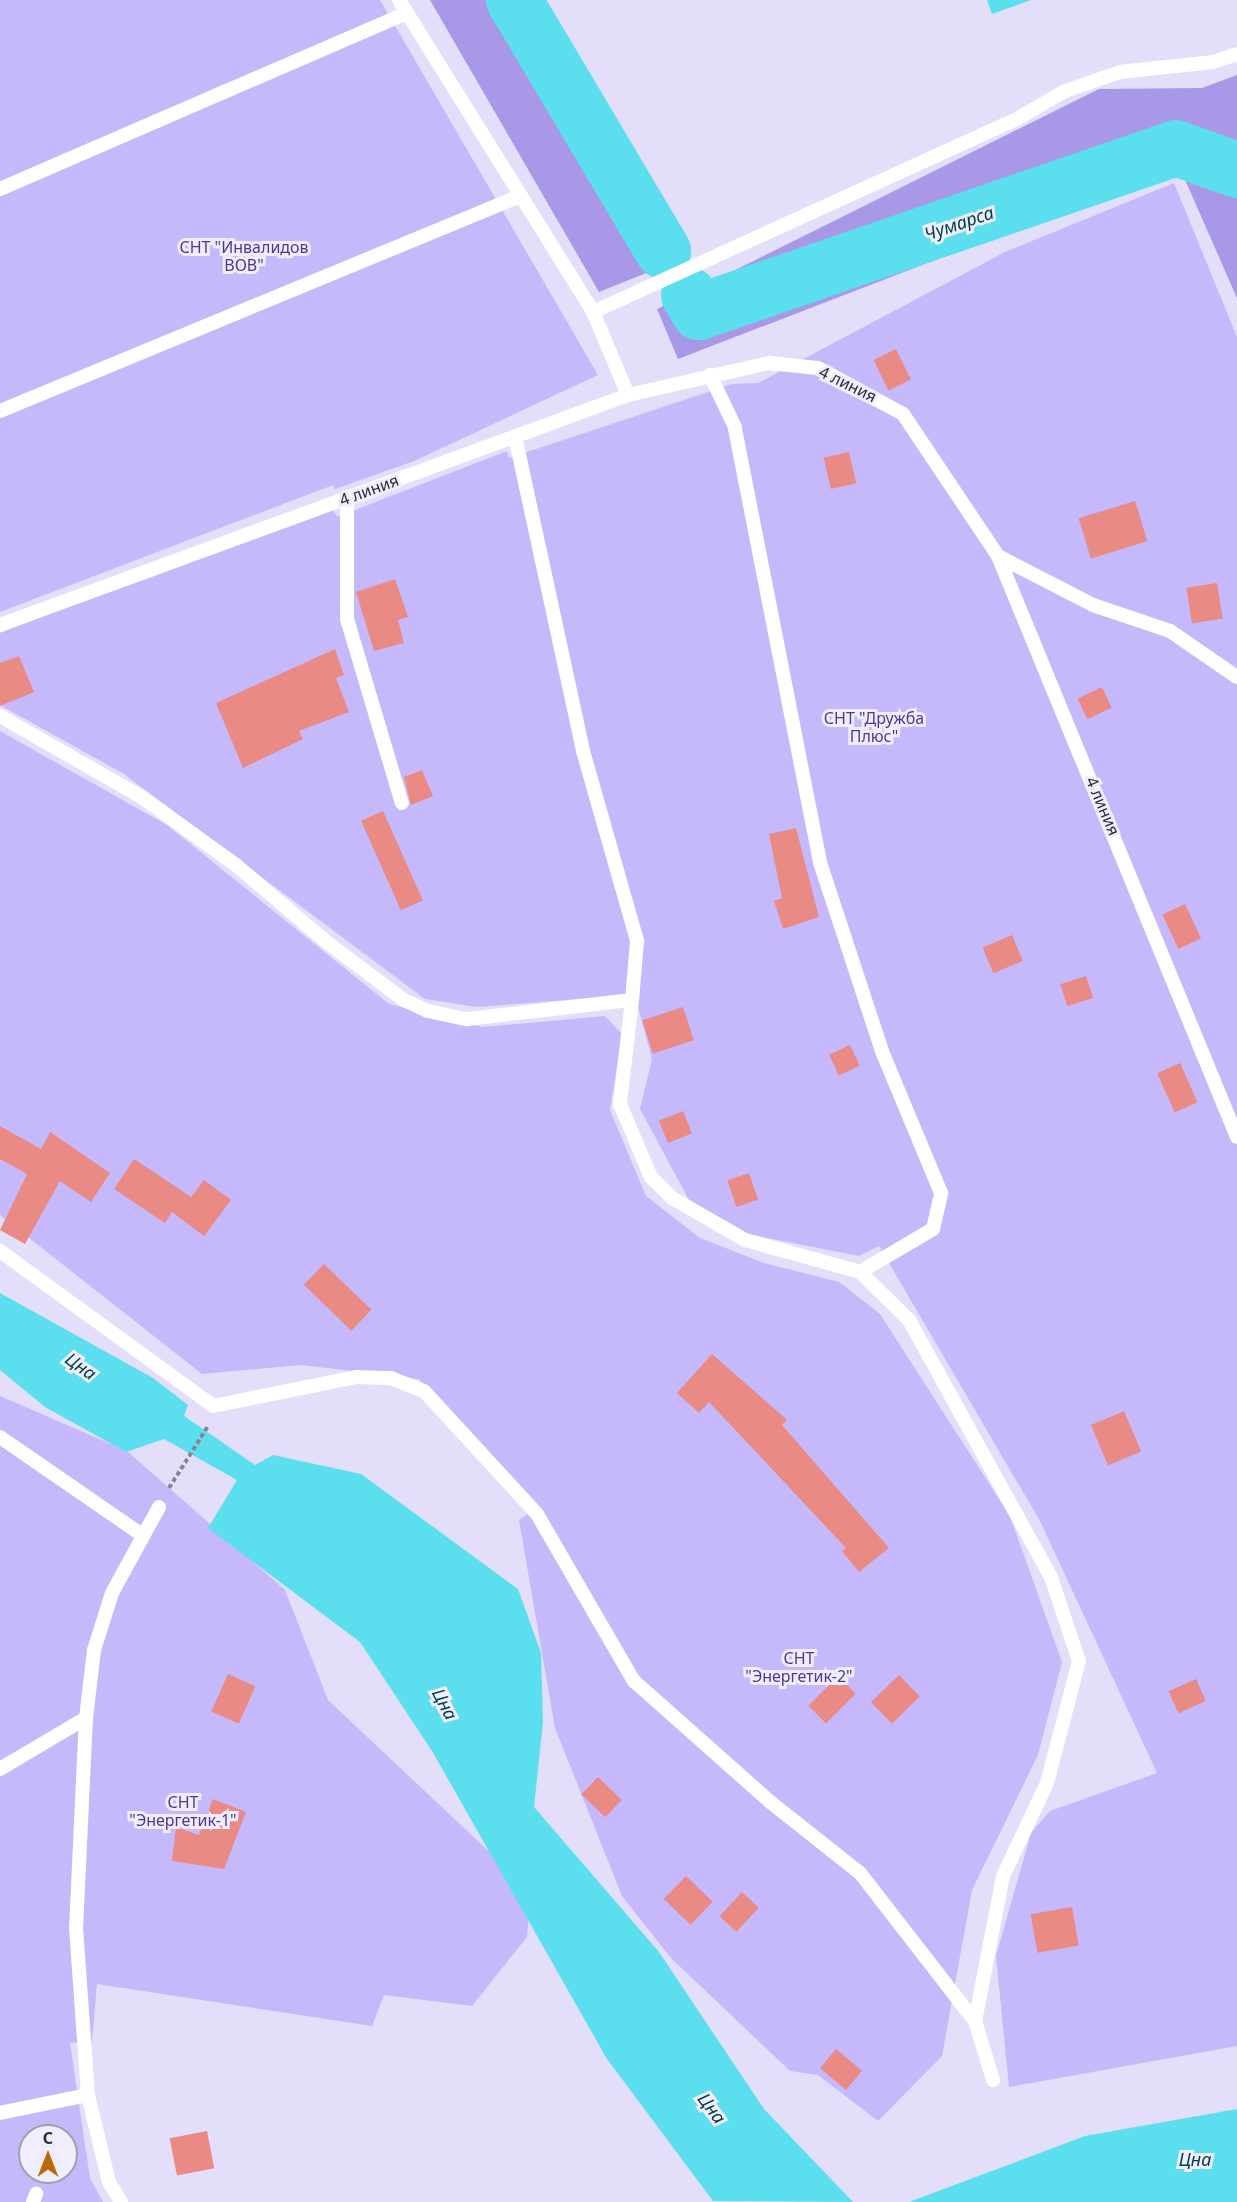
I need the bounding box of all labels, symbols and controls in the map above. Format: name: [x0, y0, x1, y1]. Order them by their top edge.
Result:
water label: Чумарса: [921, 201, 997, 245]
park label: СНТ "Инвалидов ВОВ": [179, 237, 309, 275]
street label: 4 линия: [816, 362, 880, 406]
street label: 4 линия: [337, 470, 401, 510]
park label: СНТ "Дружба Плюс": [824, 708, 924, 746]
street label: 4 линия: [1082, 774, 1124, 838]
water label: Цна: [61, 1348, 101, 1384]
park label: СНТ "Энергетик-2": [745, 1648, 853, 1686]
water label: Цна: [428, 1685, 462, 1723]
park label: СНТ "Энергетик-1": [129, 1792, 237, 1830]
water label: Цна: [694, 2088, 730, 2128]
north arrow: [18, 2124, 78, 2184]
text: С: [43, 2127, 53, 2149]
water label: Цна: [1179, 2148, 1211, 2170]

